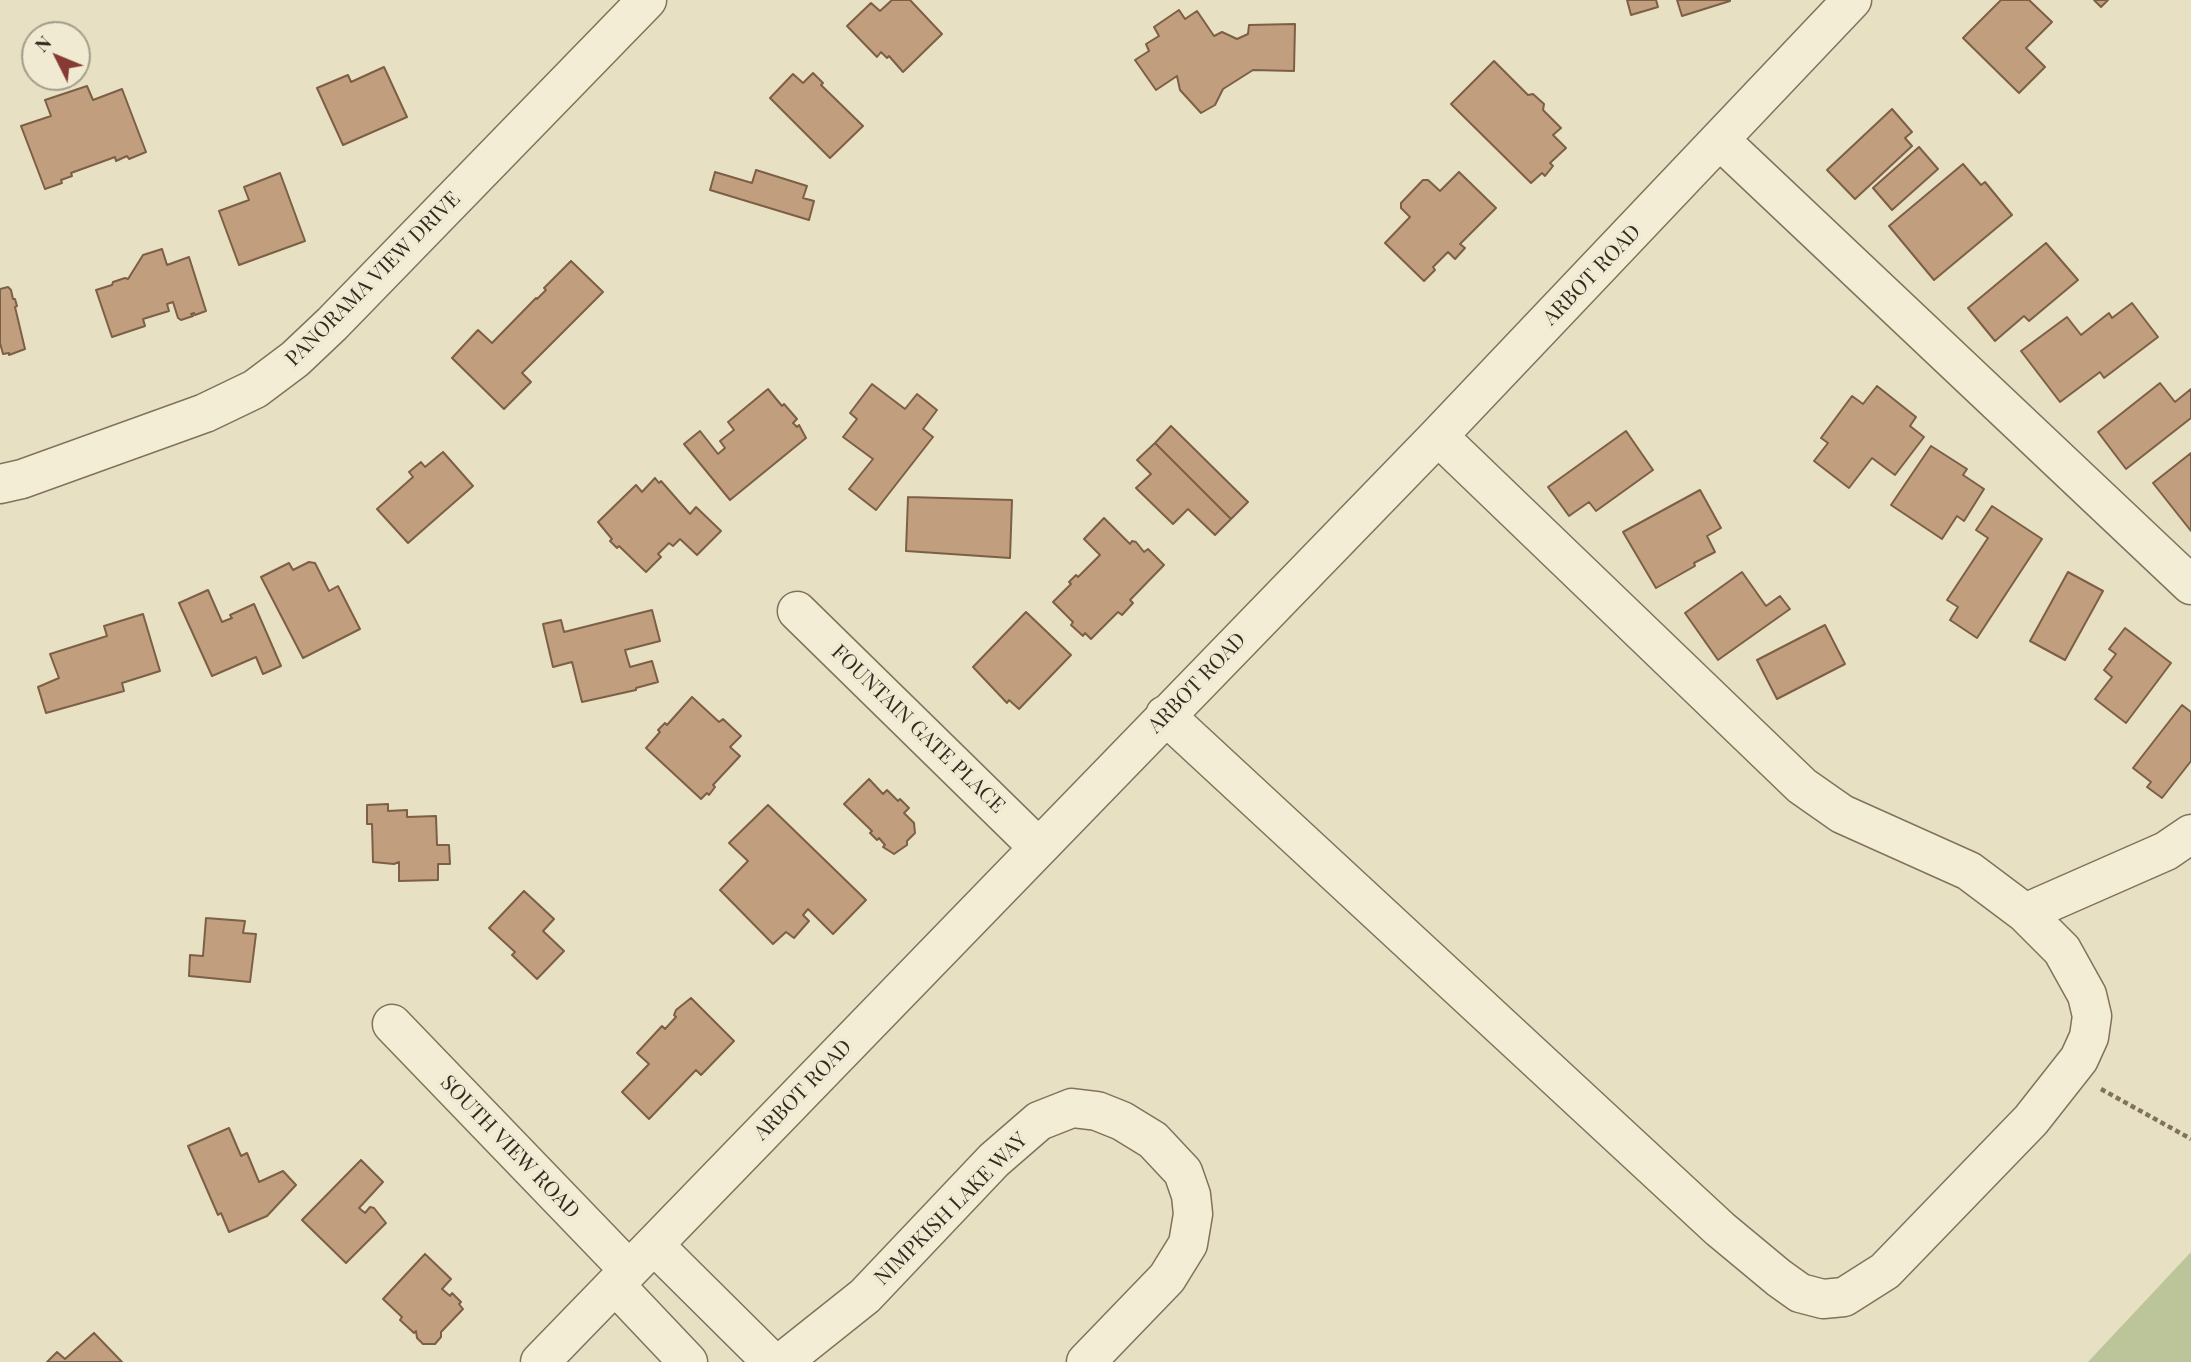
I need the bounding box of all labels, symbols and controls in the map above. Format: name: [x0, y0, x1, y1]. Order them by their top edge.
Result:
north arrow: [21, 21, 91, 91]
text: N: [28, 29, 56, 57]
street label: PANORAMA VIEW DRIVE: [280, 186, 466, 372]
street label: ARBOT ROAD: [1538, 219, 1646, 331]
street label: ARBOT ROAD: [1143, 627, 1251, 739]
street label: FOUNTAIN GATE PLACE: [826, 640, 1010, 818]
street label: ARBOT ROAD: [749, 1034, 857, 1146]
street label: SOUTH VIEW ROAD: [435, 1070, 585, 1224]
street label: NIMPKISH LAKE WAY: [870, 1128, 1032, 1290]

